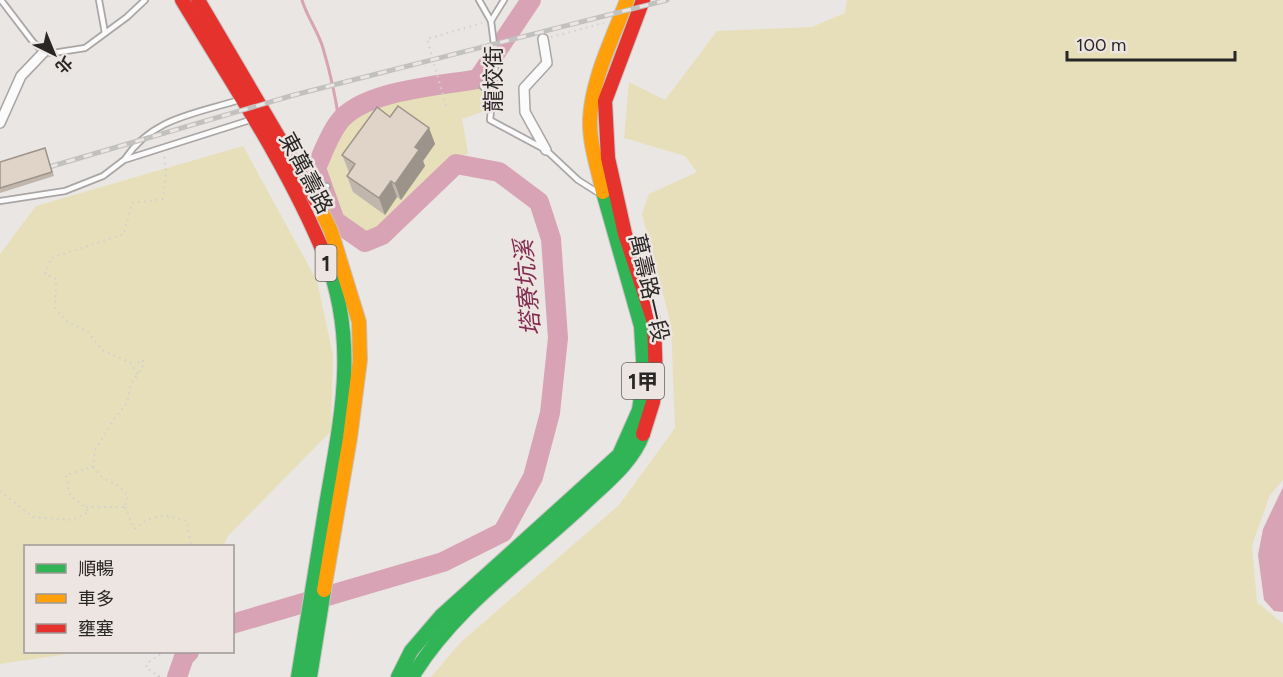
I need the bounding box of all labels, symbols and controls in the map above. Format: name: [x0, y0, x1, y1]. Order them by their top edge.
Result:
north arrow: [24, 24, 84, 84]
scale bar: [1067, 24, 1235, 62]
text: 100 m: [1076, 34, 1126, 56]
street label: 龍校街: [480, 46, 507, 112]
text: 北: [52, 52, 76, 77]
street label: 東萬壽路: [273, 128, 339, 218]
street label: 萬壽路一段: [623, 231, 675, 345]
water label: 塔寮坑溪: [508, 236, 546, 337]
road number: 1: [316, 245, 336, 281]
road number: 1甲: [622, 363, 664, 399]
legend: [24, 545, 234, 653]
text: 順暢: [78, 558, 114, 580]
text: 車多: [78, 588, 114, 610]
text: 壅塞: [78, 618, 114, 640]

